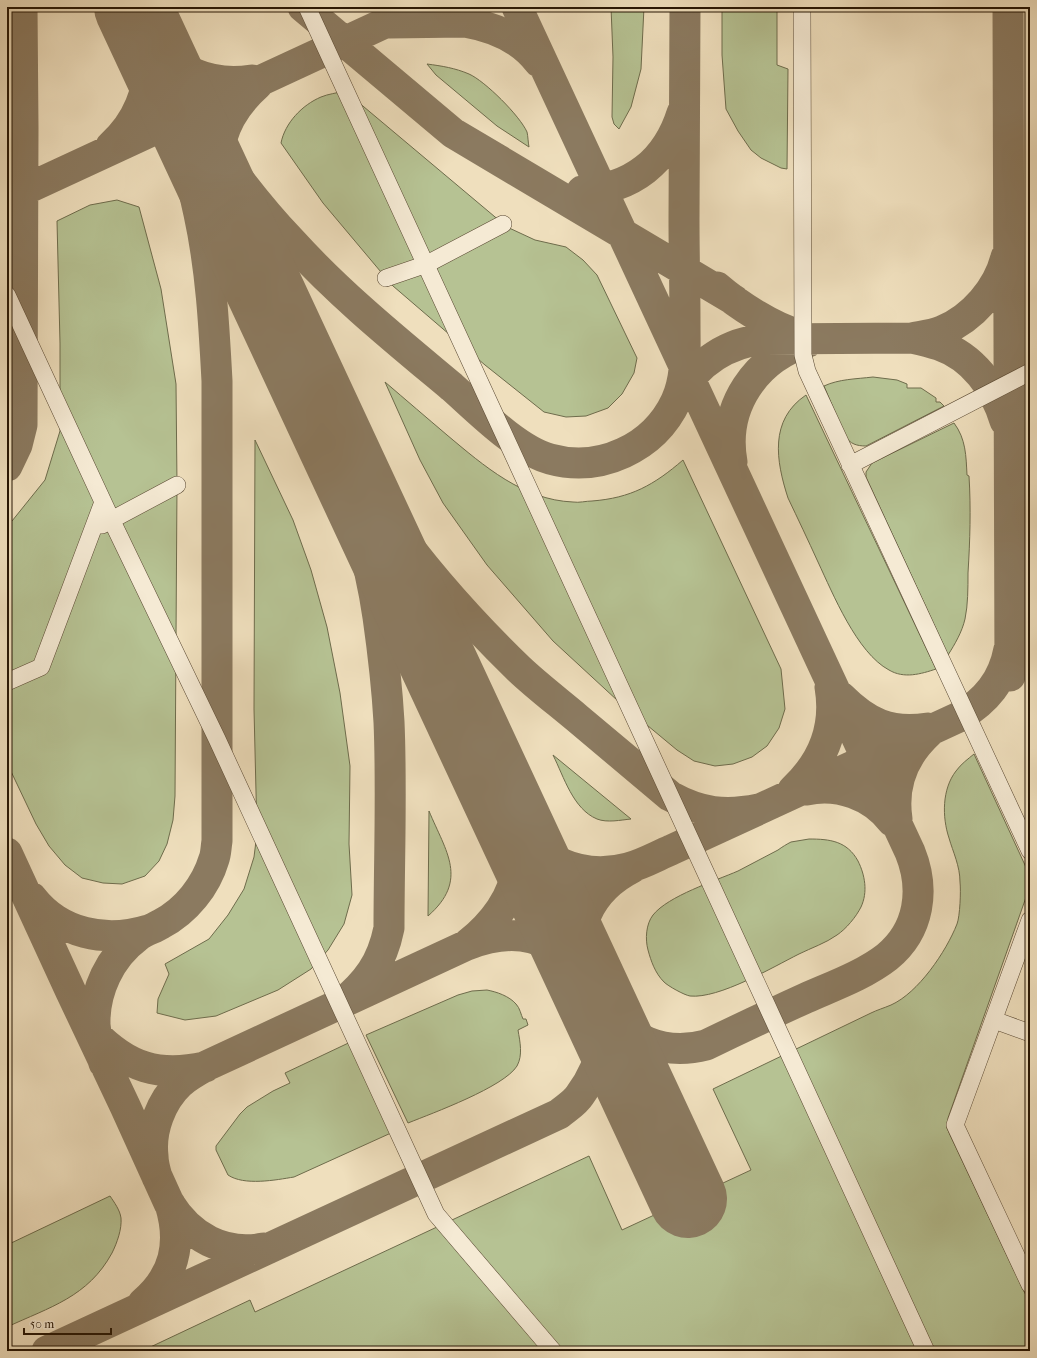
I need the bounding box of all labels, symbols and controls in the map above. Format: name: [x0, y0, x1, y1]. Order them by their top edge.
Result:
scale bar: [24, 1310, 111, 1336]
text: 50 m: [30, 1317, 54, 1331]

